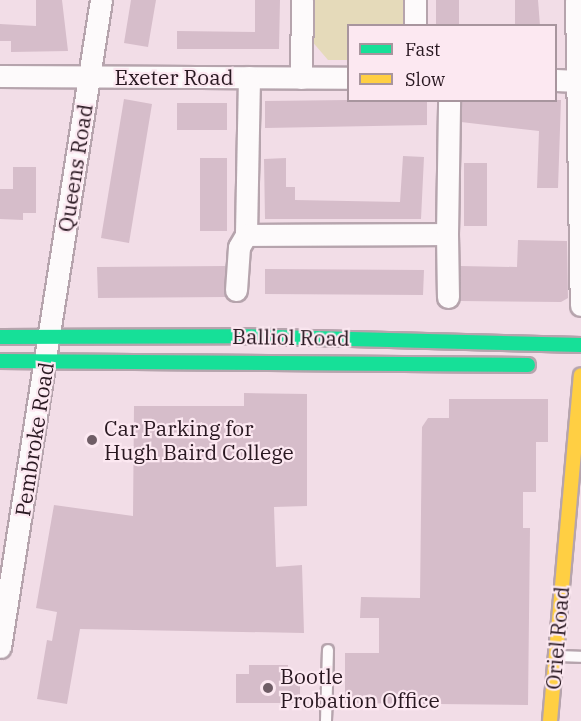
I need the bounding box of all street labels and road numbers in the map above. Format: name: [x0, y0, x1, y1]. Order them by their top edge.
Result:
street label: Exeter Road: [114, 64, 234, 90]
street label: Queens Road: [52, 102, 98, 234]
street label: Balliol Road: [232, 323, 350, 351]
street label: Pembroke Road: [9, 360, 59, 518]
street label: Oriel Road: [540, 585, 574, 691]

